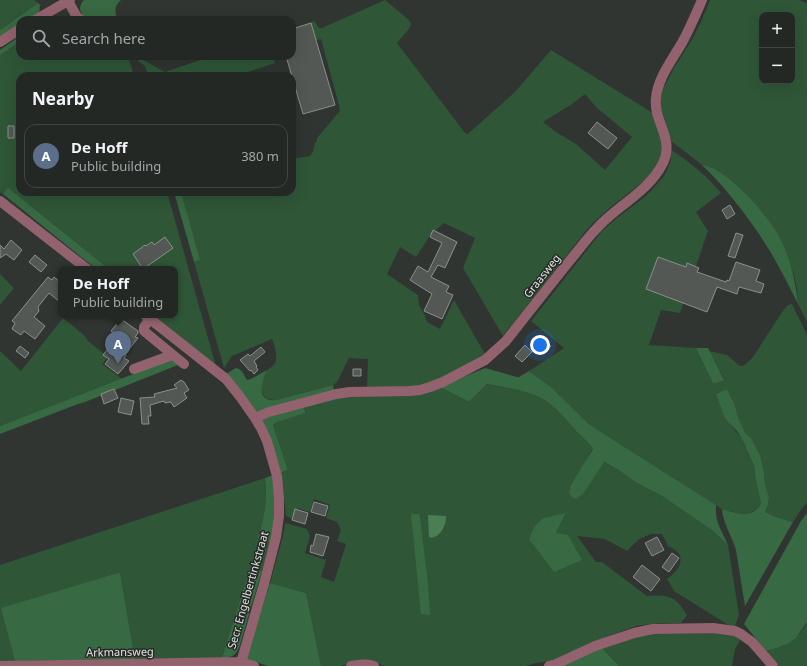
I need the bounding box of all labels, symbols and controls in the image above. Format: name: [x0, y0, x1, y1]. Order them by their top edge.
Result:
map controls: [759, 12, 795, 84]
button: +: [759, 12, 795, 48]
search box: [16, 16, 296, 60]
icon: search: [30, 27, 52, 49]
text: Search here: [62, 28, 145, 48]
button: −: [759, 48, 795, 84]
text: Nearby: [32, 87, 94, 110]
text: De Hoff: [71, 137, 127, 157]
text: A: [42, 147, 51, 165]
text: 380 m: [241, 147, 279, 165]
text: Public building: [71, 157, 161, 175]
street label: Graasweg: [520, 251, 563, 301]
popup: [58, 266, 178, 318]
text: De Hoff: [73, 273, 129, 293]
text: Public building: [73, 293, 163, 311]
pin: A: [105, 331, 131, 364]
your location: [530, 335, 550, 355]
street label: Secr. Engelbertinkstraat: [224, 529, 272, 650]
street label: Arkmansweg: [86, 643, 154, 660]

